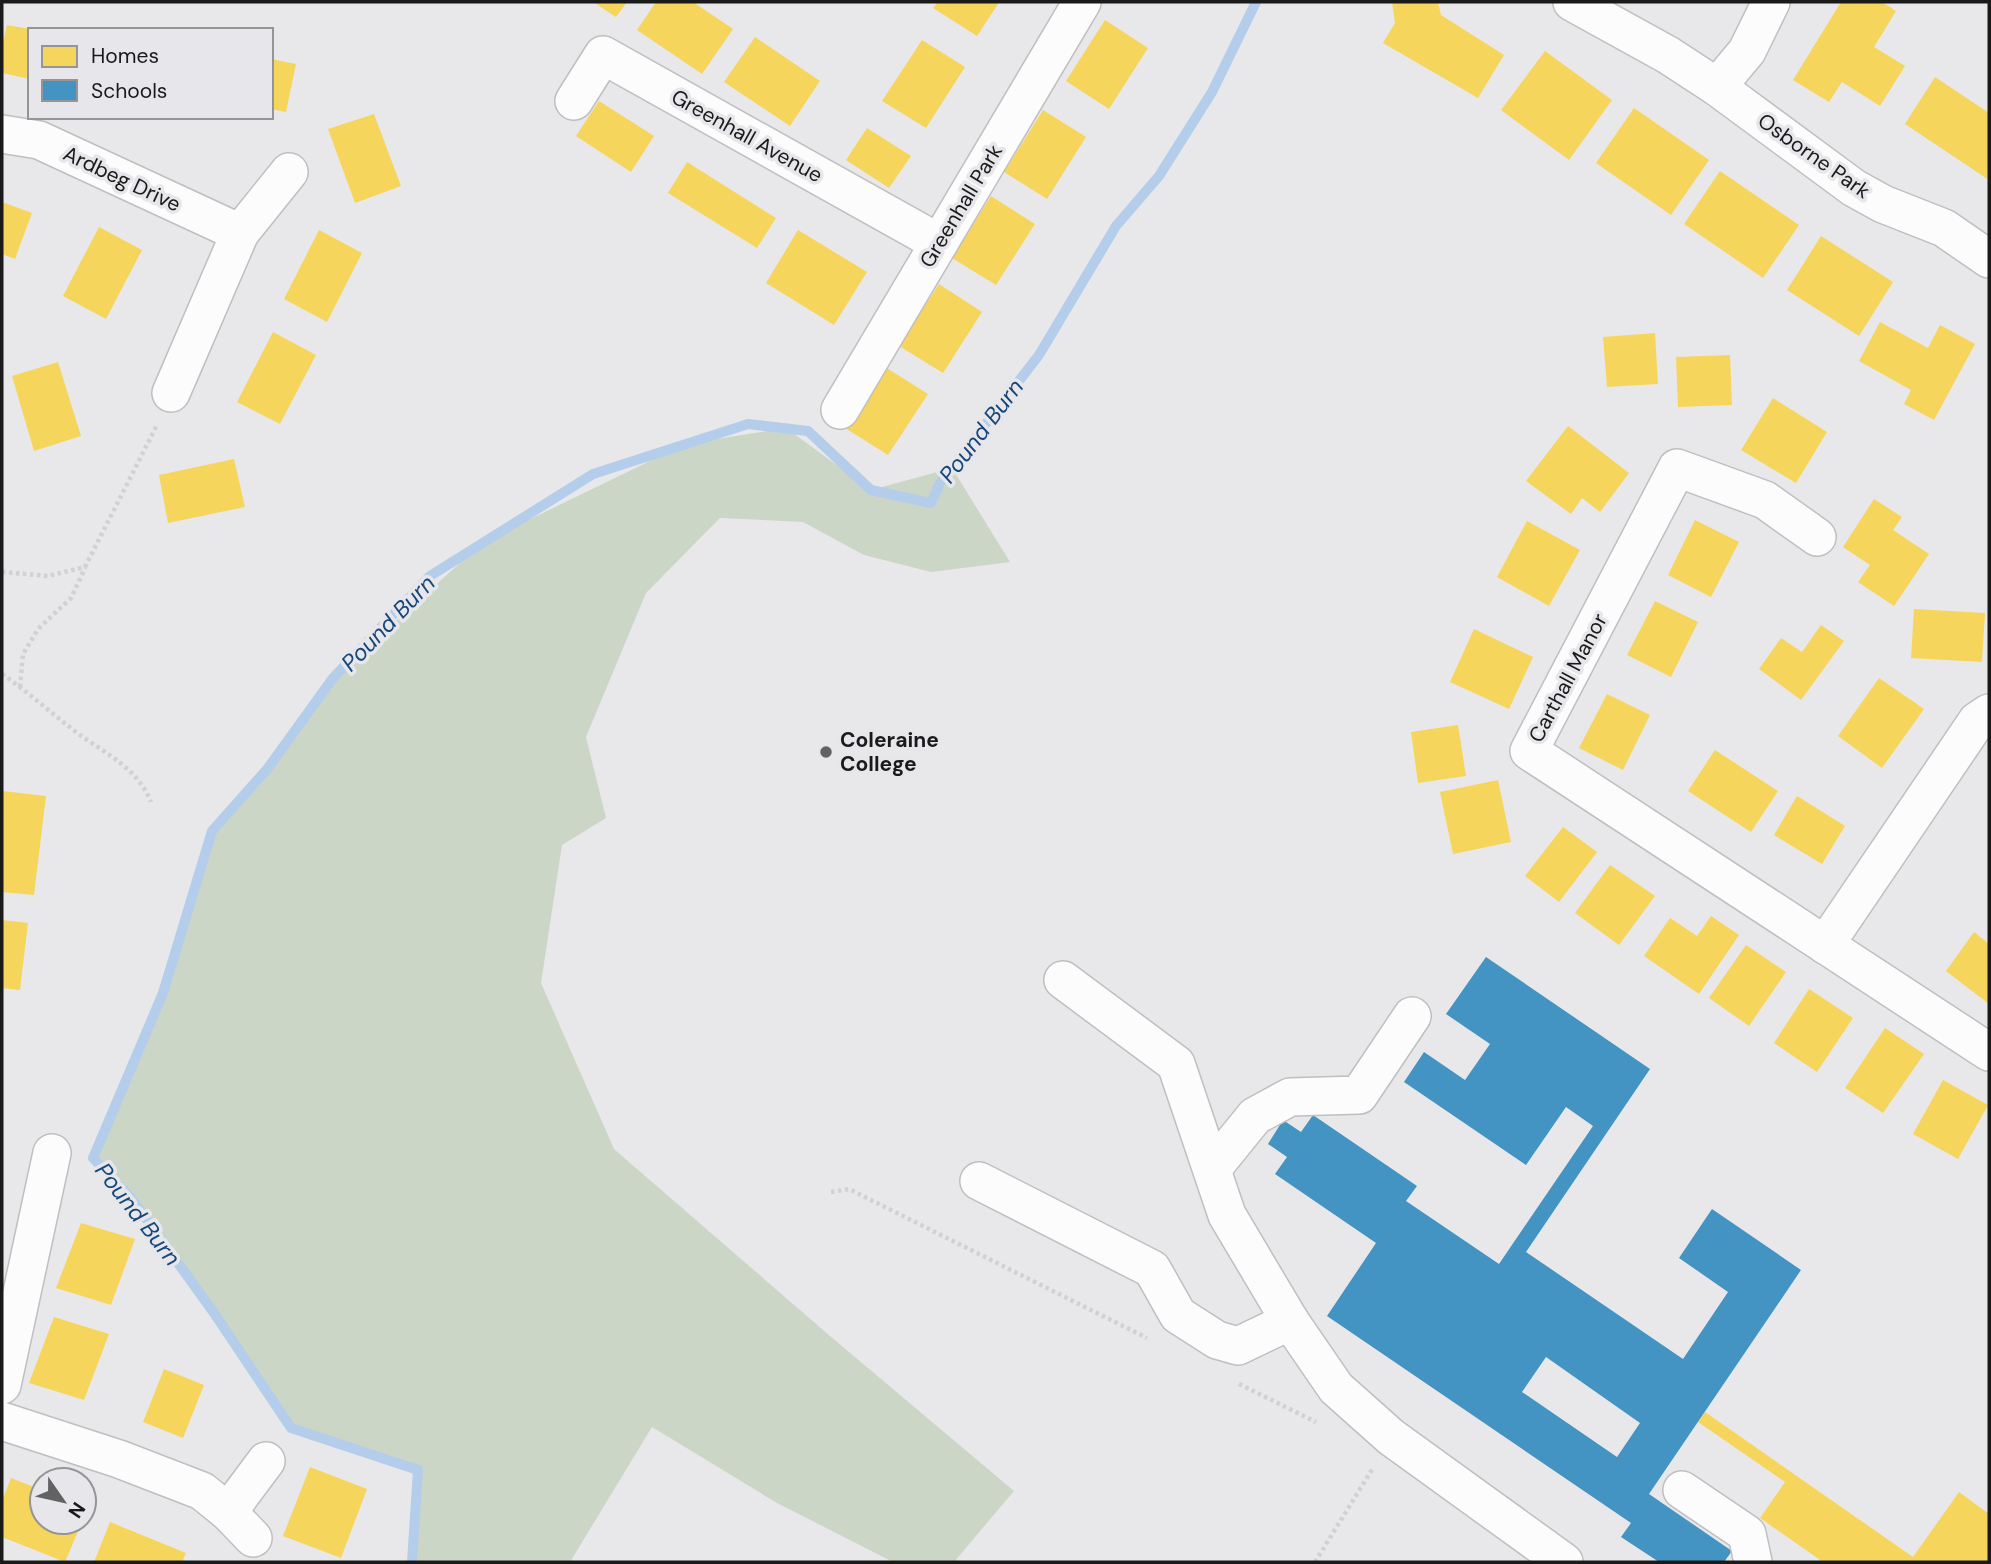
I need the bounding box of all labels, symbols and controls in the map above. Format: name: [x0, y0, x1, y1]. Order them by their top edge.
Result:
legend: [28, 28, 273, 119]
text: Homes: [91, 42, 159, 70]
text: Schools: [91, 77, 167, 105]
street label: Greenhall Avenue: [666, 83, 828, 189]
street label: Osborne Park: [1752, 107, 1876, 205]
street label: Greenhall Park: [913, 139, 1009, 273]
street label: Ardbeg Drive: [59, 140, 185, 218]
water label: Pound Burn: [932, 373, 1030, 489]
water label: Pound Burn: [335, 568, 441, 678]
street label: Carthall Manor: [1522, 608, 1614, 747]
place label: Coleraine College: [840, 726, 939, 778]
marker: Coleraine College: [818, 744, 834, 760]
water label: Pound Burn: [88, 1156, 188, 1272]
north arrow: [28, 1466, 98, 1536]
text: N: [62, 1497, 91, 1523]

